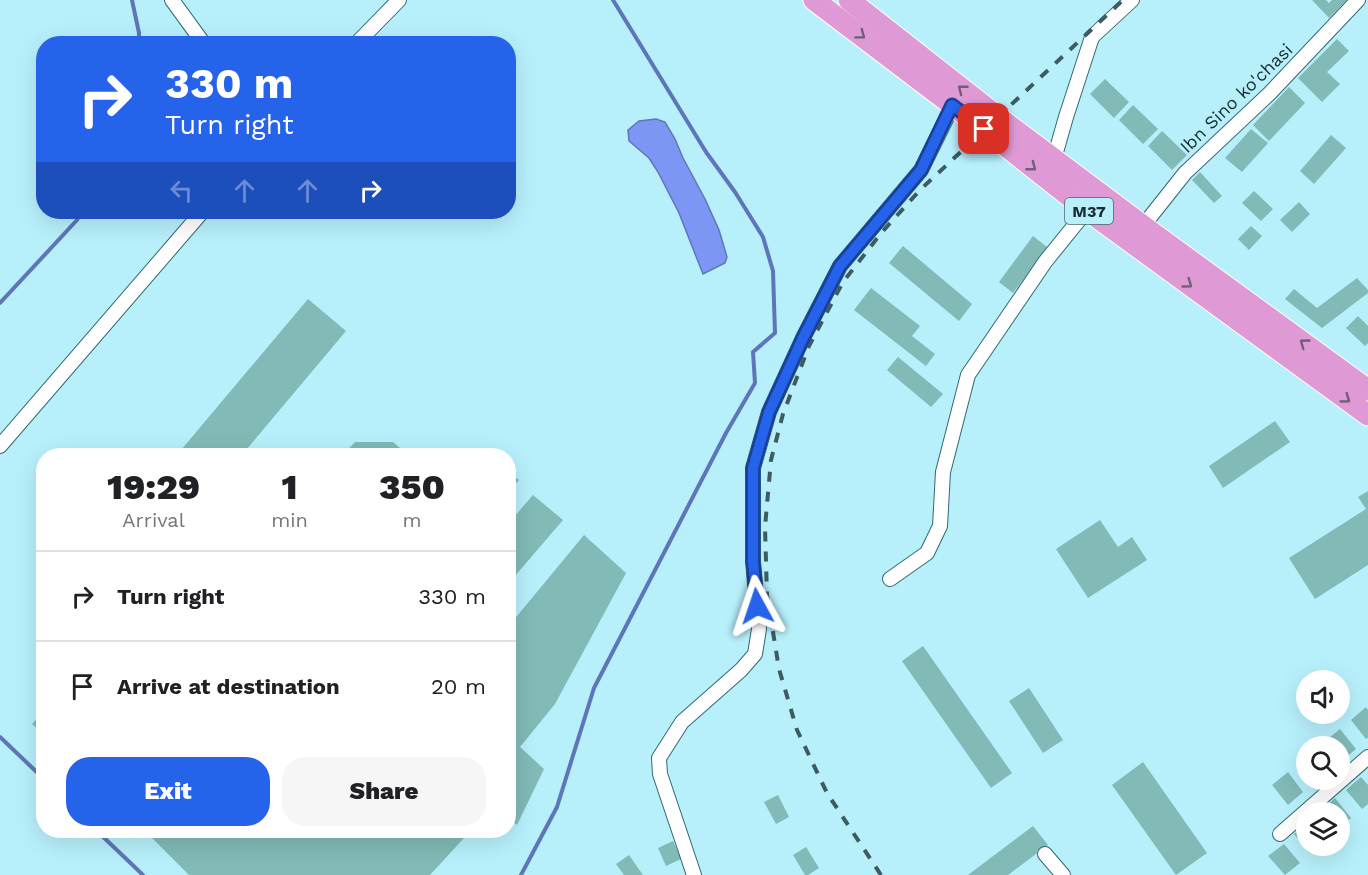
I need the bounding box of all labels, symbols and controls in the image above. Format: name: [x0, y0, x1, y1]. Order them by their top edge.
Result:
one-way arrow: [854, 28, 865, 39]
street label: Ibn Sino ko'chasi: [1175, 39, 1297, 157]
text: 330 m: [165, 59, 293, 108]
icon: right: [66, 60, 144, 138]
one-way arrow: [958, 85, 969, 96]
pin: [958, 103, 1009, 154]
text: Turn right: [165, 109, 294, 141]
icon: arrive: [967, 112, 1000, 145]
one-way arrow: [1026, 159, 1037, 170]
icon: left: [165, 174, 198, 207]
icon: ahead: [228, 174, 261, 207]
icon: ahead: [291, 174, 324, 207]
icon: right: [354, 174, 387, 207]
road number: M37: [1065, 198, 1113, 224]
one-way arrow: [1182, 277, 1193, 288]
one-way arrow: [1299, 339, 1310, 350]
one-way arrow: [1339, 392, 1350, 403]
text: 19:29: [107, 466, 200, 508]
text: 1: [282, 466, 298, 508]
text: 350: [379, 466, 445, 508]
text: Arrival: [122, 508, 185, 532]
text: min: [271, 508, 308, 532]
text: m: [402, 508, 421, 532]
position arrow: [725, 574, 789, 638]
icon: right: [66, 580, 99, 613]
text: Turn right: [117, 584, 224, 609]
text: 330 m: [418, 584, 486, 609]
icon: arrive: [66, 670, 99, 703]
map controls: [1296, 670, 1350, 856]
button: sound: [1296, 670, 1350, 724]
text: Arrive at destination: [117, 674, 340, 699]
text: 20 m: [431, 674, 486, 699]
button: search: [1296, 736, 1350, 790]
button: Exit: [66, 757, 270, 826]
button: Share: [282, 757, 486, 826]
button: layers: [1296, 802, 1350, 856]

